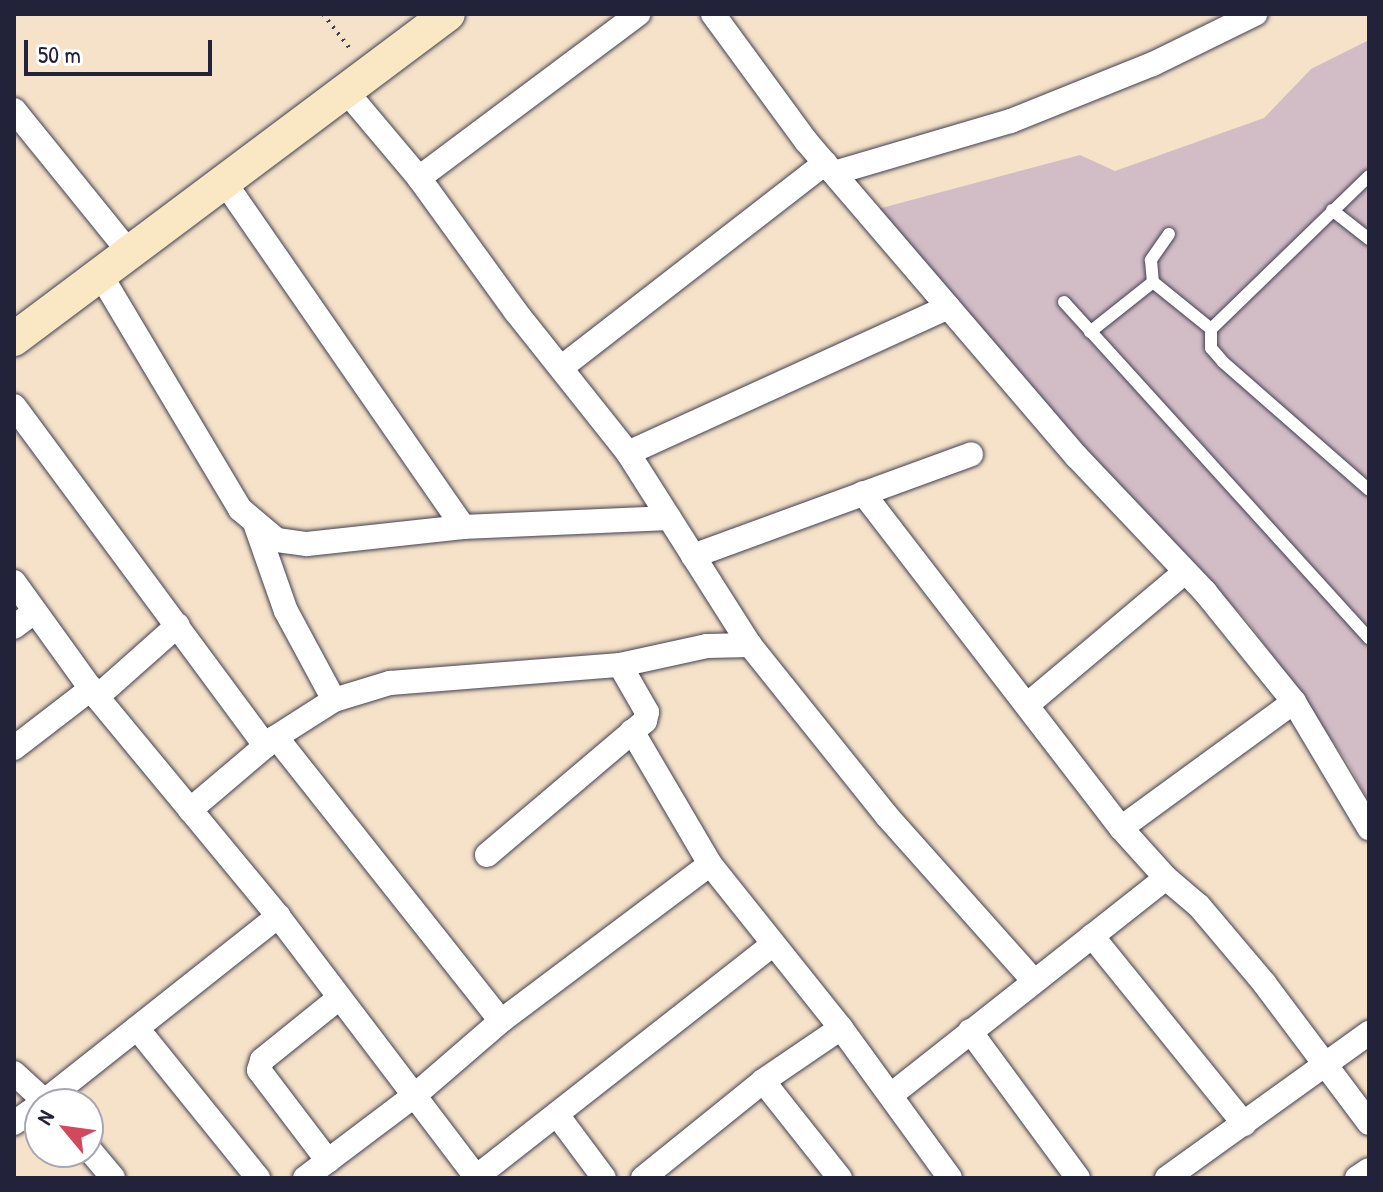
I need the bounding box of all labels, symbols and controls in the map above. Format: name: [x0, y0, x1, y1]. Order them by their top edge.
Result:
scale bar: [28, 24, 216, 74]
text: 50 m: [38, 38, 81, 70]
north arrow: [24, 1088, 104, 1168]
text: N: [29, 1105, 61, 1130]

